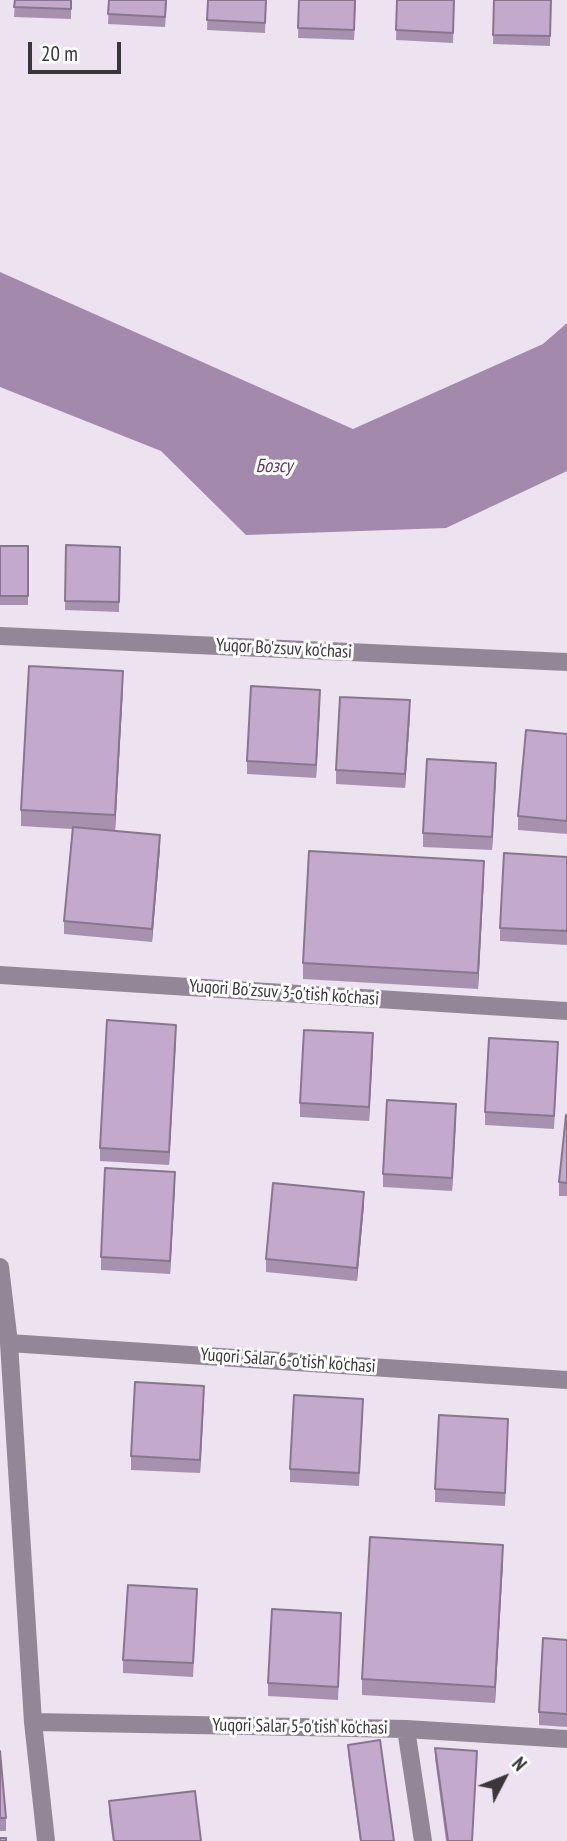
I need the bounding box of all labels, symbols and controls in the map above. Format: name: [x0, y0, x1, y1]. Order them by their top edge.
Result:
scale bar: [32, 28, 124, 72]
text: 20 m: [41, 40, 78, 67]
water label: Бозсу: [255, 456, 293, 478]
street label: Yuqor Bo'zsuv ko'chasi: [215, 635, 353, 663]
street label: Yuqori Bo'zsuv 3-o'tish ko'chasi: [188, 976, 380, 1010]
street label: Yuqori Salar 6-o'tish ko'chasi: [200, 1344, 376, 1378]
street label: Yuqori Salar 5-o'tish ko'chasi: [212, 1715, 388, 1739]
north arrow: [469, 1743, 539, 1813]
text: N: [507, 1752, 532, 1776]

